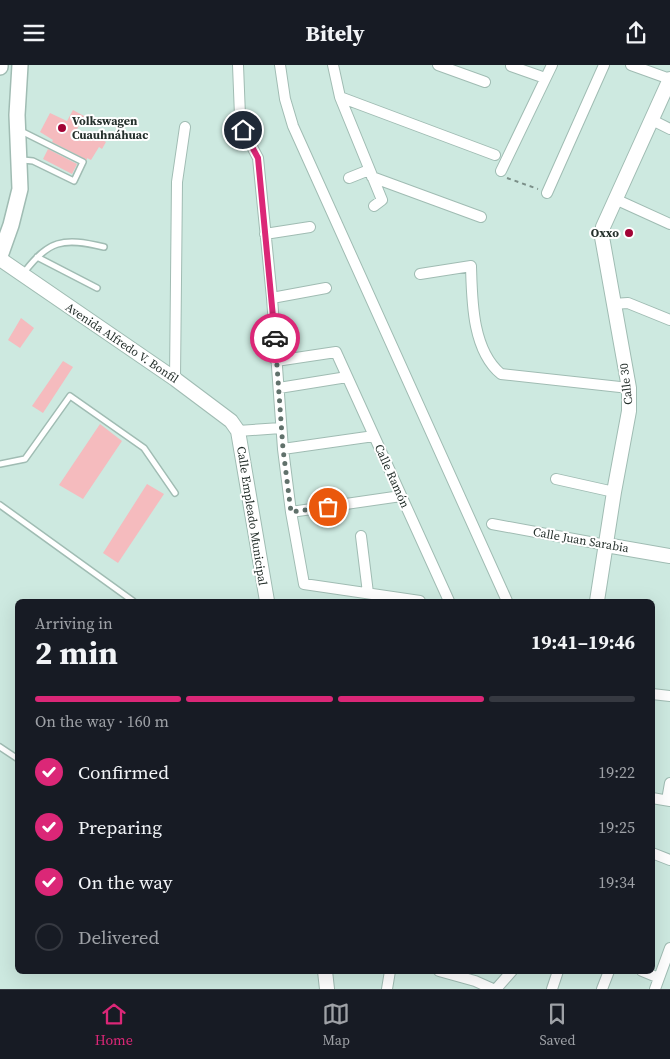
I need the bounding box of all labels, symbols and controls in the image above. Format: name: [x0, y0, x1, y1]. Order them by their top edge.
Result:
text: Bitely: [306, 18, 364, 48]
icon: menu: [20, 19, 48, 47]
icon: share: [622, 19, 650, 47]
pin: [222, 109, 264, 151]
place label: Volkswagen Cuauhnáhuac: [72, 113, 148, 143]
icon: home: [229, 116, 257, 144]
marker: Volkswagen Cuauhnáhuac: [56, 122, 68, 134]
place label: Oxxo: [591, 225, 619, 241]
marker: Oxxo: [623, 227, 635, 239]
street label: Avenida Alfredo V. Bonfil: [62, 299, 182, 387]
courier: [250, 313, 300, 363]
icon: car: [261, 324, 289, 352]
street label: Calle 30: [616, 362, 636, 406]
street label: Calle Ramón: [371, 442, 413, 510]
street label: Calle Empleado Municipal: [233, 445, 271, 587]
pin: [307, 486, 349, 528]
icon: bag: [314, 493, 342, 521]
street label: Calle Juan Sarabia: [532, 524, 631, 556]
text: Arriving in: [35, 612, 113, 634]
text: 19:41–19:46: [531, 629, 635, 655]
text: 2 min: [35, 631, 118, 675]
text: On the way · 160 m: [35, 710, 169, 732]
icon: check: [35, 758, 63, 786]
text: Confirmed: [78, 759, 169, 785]
text: 19:22: [598, 761, 635, 783]
icon: check: [35, 813, 63, 841]
text: Preparing: [78, 814, 162, 840]
text: 19:25: [598, 816, 635, 838]
icon: check: [35, 868, 63, 896]
text: On the way: [78, 869, 173, 895]
text: 19:34: [598, 871, 635, 893]
text: Delivered: [78, 924, 159, 950]
tab: Home: [95, 1000, 133, 1050]
tab: Map: [322, 1000, 350, 1050]
tab: Saved: [539, 1000, 575, 1050]

